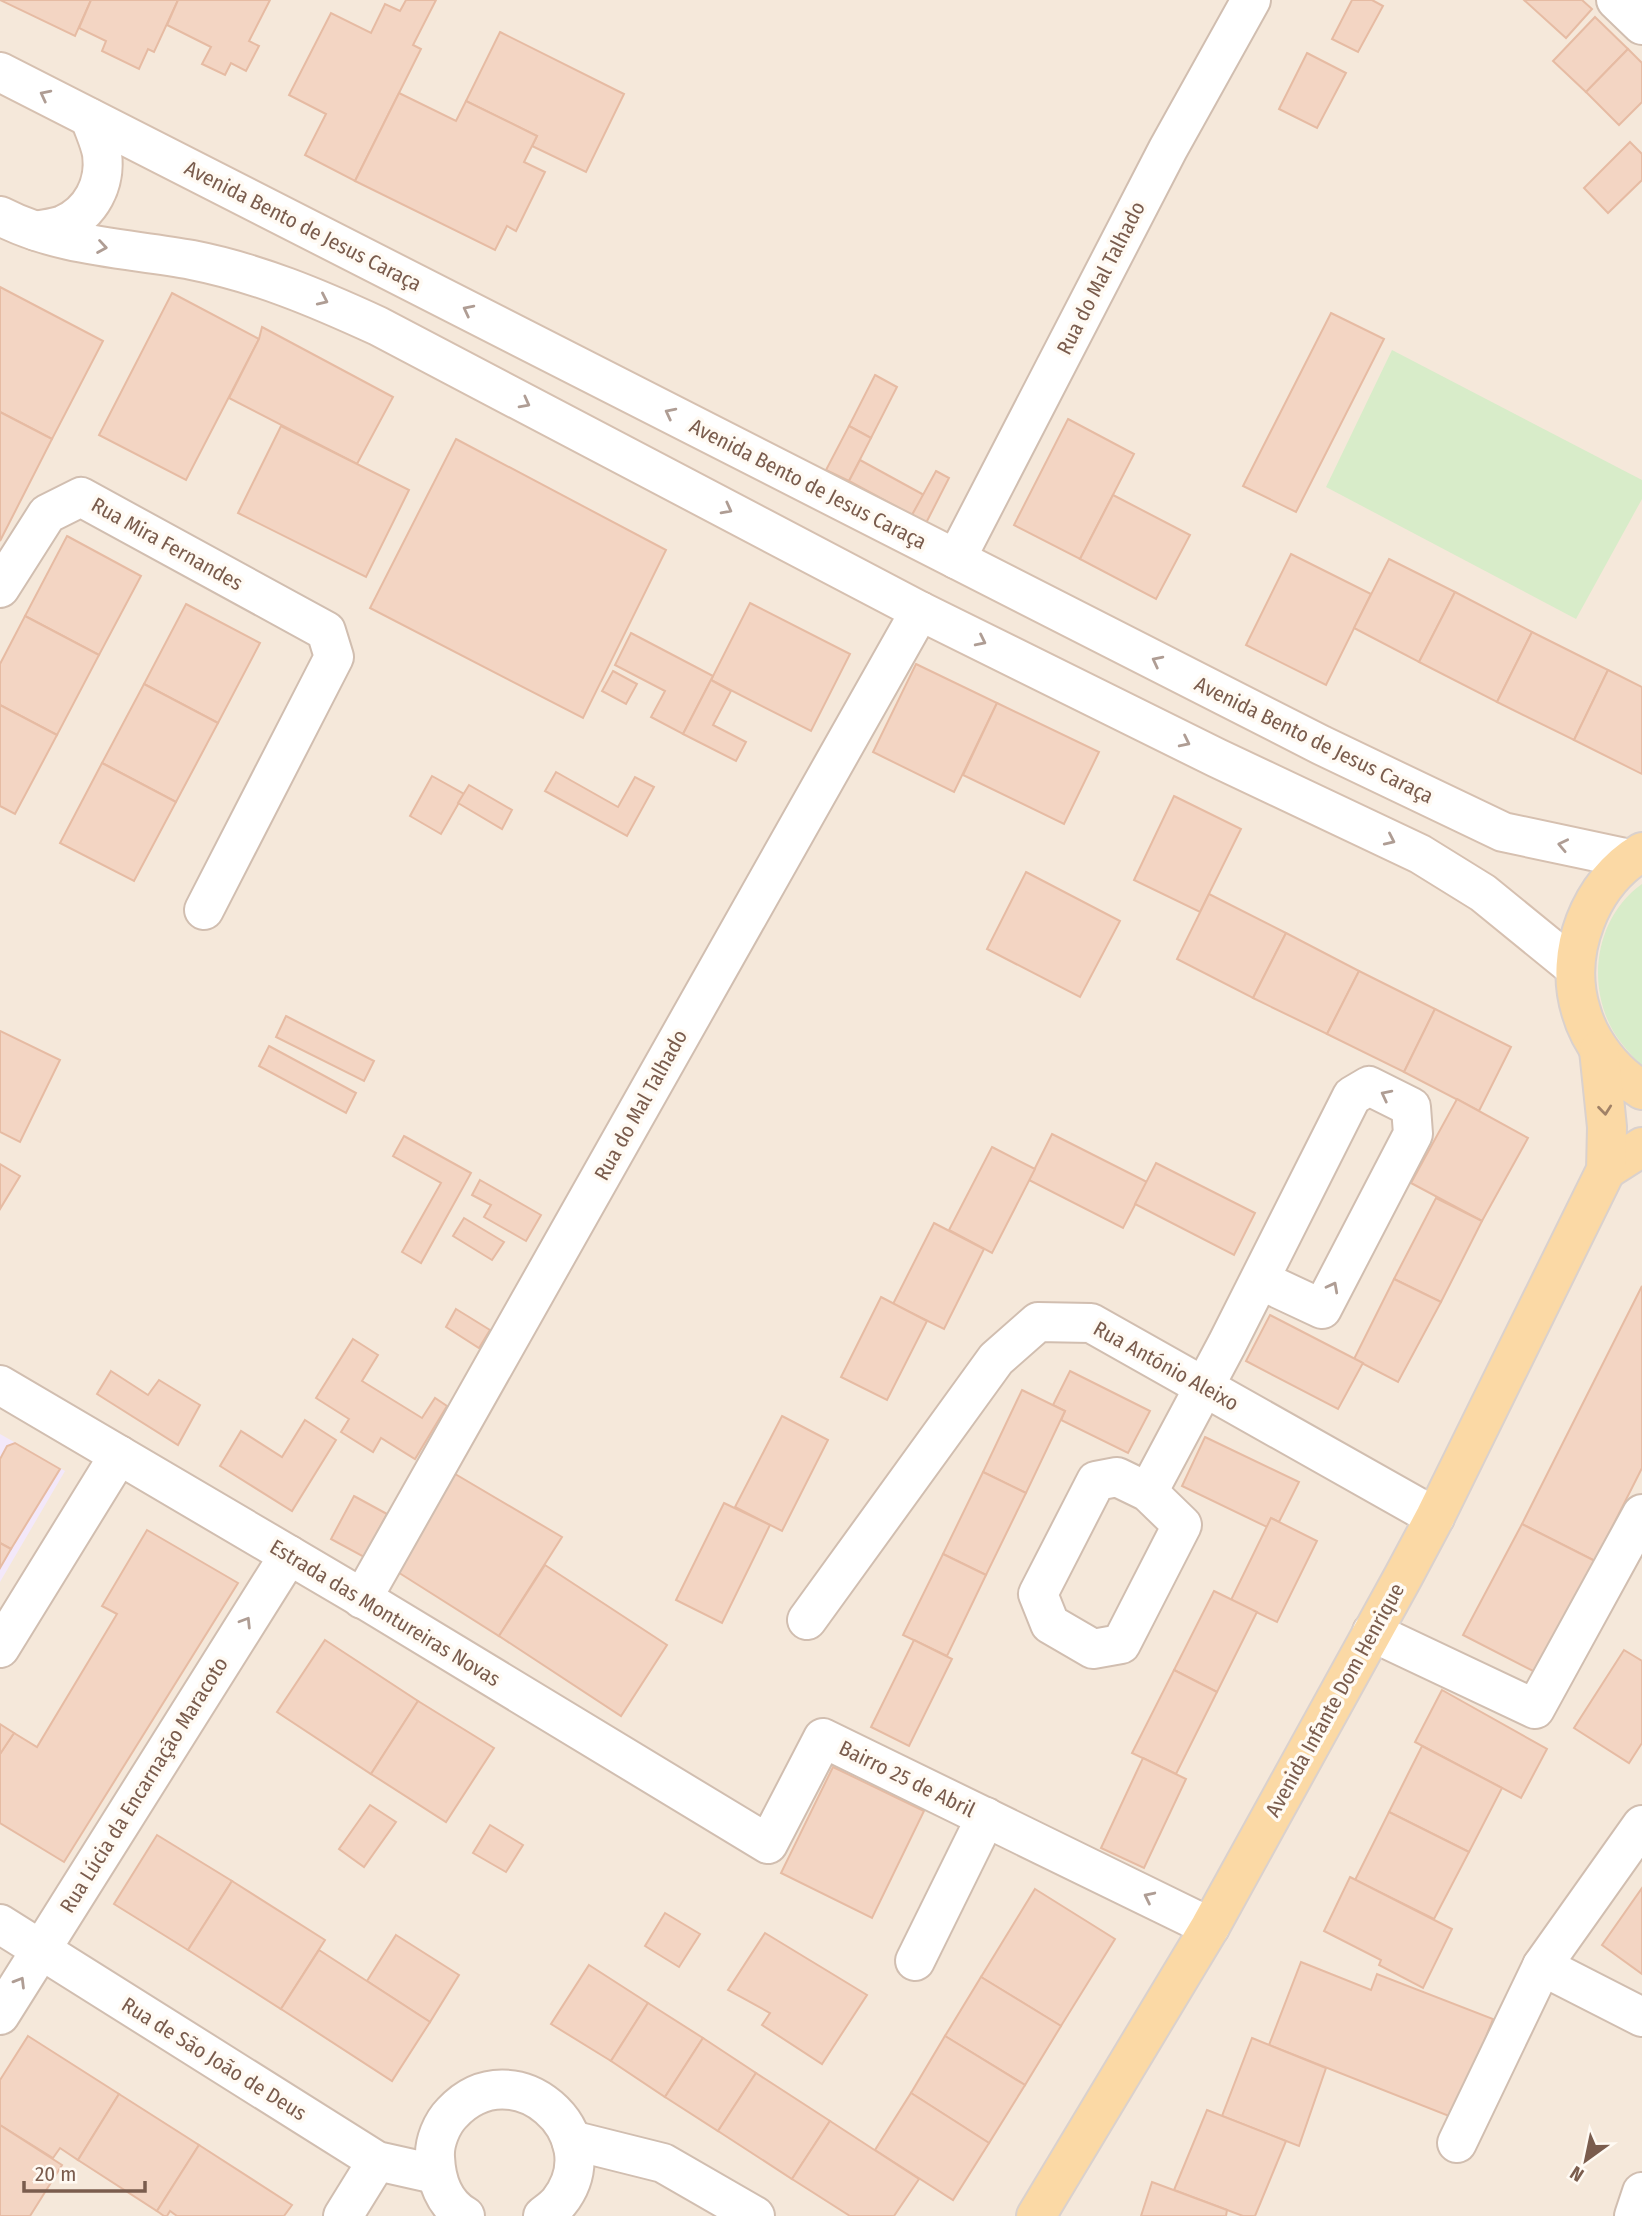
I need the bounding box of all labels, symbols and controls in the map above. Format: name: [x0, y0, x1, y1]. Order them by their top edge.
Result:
one-way arrow: [40, 89, 52, 103]
street label: Avenida Bento de Jesus Caraça: [180, 155, 426, 297]
street label: Rua do Mal Talhado: [1051, 197, 1151, 359]
one-way arrow: [96, 239, 108, 254]
one-way arrow: [315, 292, 328, 306]
one-way arrow: [463, 304, 475, 318]
one-way arrow: [518, 395, 530, 409]
one-way arrow: [665, 408, 677, 421]
street label: Avenida Bento de Jesus Caraça: [685, 413, 931, 555]
street label: Rua Mira Fernandes: [87, 492, 247, 596]
one-way arrow: [719, 501, 732, 515]
one-way arrow: [974, 633, 986, 647]
one-way arrow: [1151, 656, 1164, 670]
street label: Avenida Bento de Jesus Caraça: [1190, 671, 1438, 809]
one-way arrow: [1178, 734, 1190, 748]
one-way arrow: [1383, 832, 1395, 846]
one-way arrow: [1557, 839, 1569, 854]
street label: Rua do Mal Talhado: [589, 1025, 693, 1185]
one-way arrow: [1381, 1089, 1393, 1103]
one-way arrow: [1597, 1105, 1612, 1116]
one-way arrow: [1325, 1282, 1338, 1294]
street label: Rua António Aleixo: [1089, 1315, 1243, 1417]
street label: Estrada das Montureiras Novas: [265, 1534, 505, 1692]
street label: Avenida Infante Dom Henrique: [1260, 1579, 1410, 1821]
one-way arrow: [238, 1616, 251, 1629]
street label: Rua Lúcia da Encarnação Maracoto: [54, 1652, 234, 1918]
street label: Bairro 25 de Abril: [835, 1735, 980, 1823]
one-way arrow: [1144, 1892, 1156, 1906]
one-way arrow: [12, 1976, 25, 1989]
street label: Rua de São João de Deus: [117, 1992, 311, 2126]
north arrow: [1551, 2125, 1621, 2195]
scale bar: [24, 2150, 145, 2194]
text: 20 m: [35, 2161, 76, 2187]
text: N: [1566, 2161, 1588, 2187]

